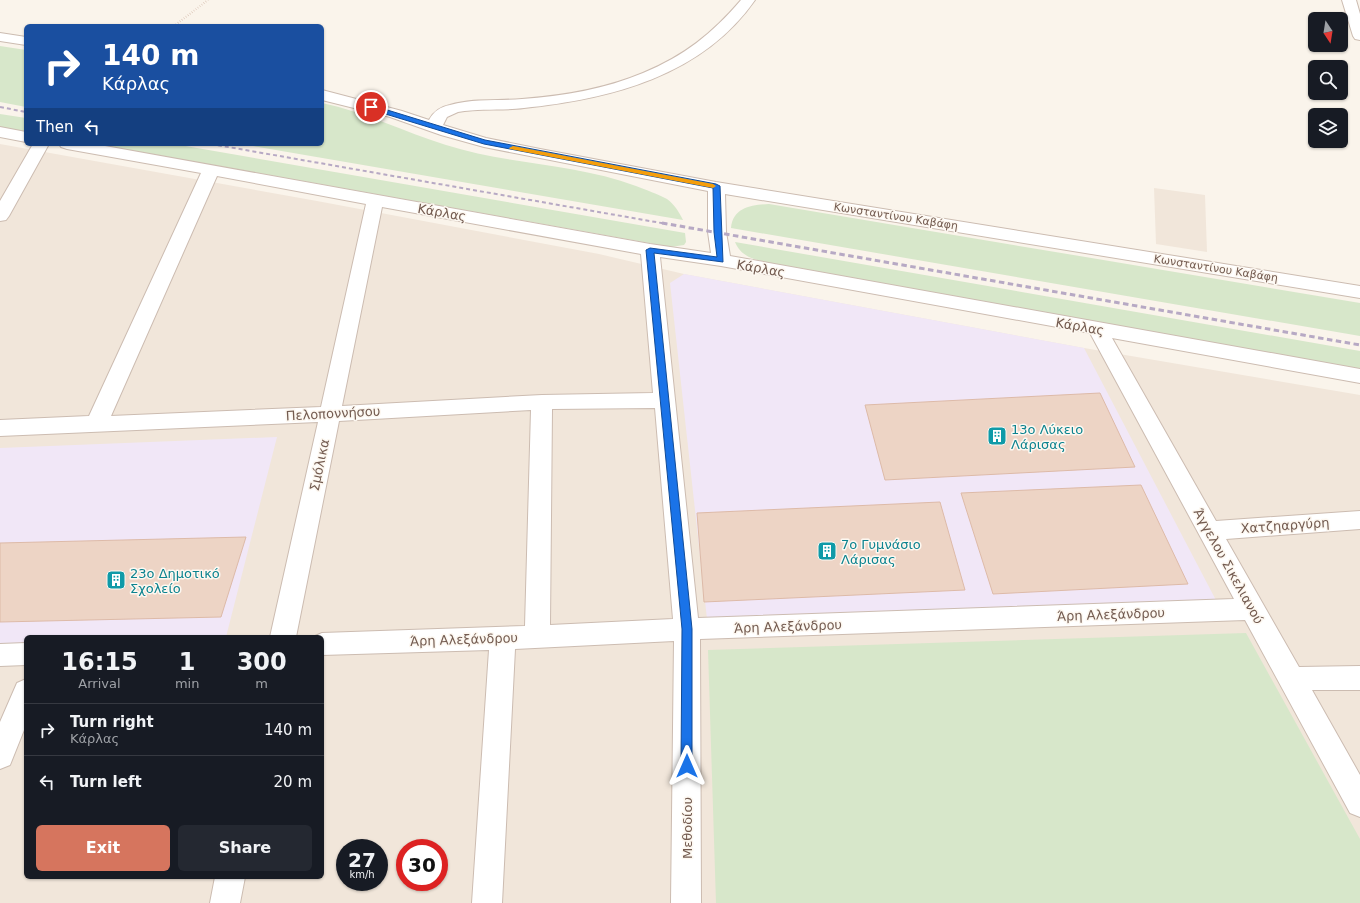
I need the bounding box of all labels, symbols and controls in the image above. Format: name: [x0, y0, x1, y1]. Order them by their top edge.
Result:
north arrow: [1308, 12, 1348, 52]
map controls: [1308, 12, 1348, 148]
text: 140 m: [102, 39, 199, 72]
icon: right: [36, 40, 88, 92]
button: search: [1308, 60, 1348, 100]
text: Κάρλας: [102, 73, 170, 94]
pin: [354, 90, 388, 124]
icon: arrive: [360, 96, 382, 118]
button: layers: [1308, 108, 1348, 148]
icon: left: [81, 116, 103, 138]
text: Then: [36, 118, 73, 136]
street label: Κωνσταντίνου Καβάφη: [833, 200, 959, 233]
street label: Κάρλας: [416, 201, 467, 224]
street label: Κωνσταντίνου Καβάφη: [1153, 252, 1279, 285]
street label: Κάρλας: [735, 257, 786, 280]
street label: Κάρλας: [1054, 315, 1105, 338]
street label: Πελοποννήσου: [285, 404, 381, 423]
place label: 13ο Λύκειο Λάρισας: [1011, 422, 1083, 452]
building icon: 13ο Λύκειο Λάρισας: [986, 425, 1008, 447]
street label: Σμόλικα: [307, 438, 332, 492]
street label: Άγγελου Σικελιανού: [1191, 506, 1266, 626]
street label: Χατζηαργύρη: [1240, 515, 1330, 536]
place label: 7ο Γυμνάσιο Λάρισας: [841, 537, 921, 567]
building icon: 7ο Γυμνάσιο Λάρισας: [816, 540, 838, 562]
place label: 23ο Δημοτικό Σχολείο: [130, 566, 220, 596]
building icon: 23ο Δημοτικό Σχολείο: [105, 569, 127, 591]
street label: Άρη Αλεξάνδρου: [1057, 605, 1165, 624]
street label: Άρη Αλεξάνδρου: [734, 617, 842, 636]
street label: Άρη Αλεξάνδρου: [410, 630, 518, 649]
text: 16:15: [61, 648, 138, 676]
text: 1: [179, 648, 195, 676]
text: 300: [237, 648, 287, 676]
text: Arrival: [78, 676, 121, 691]
text: min: [175, 676, 199, 691]
text: m: [255, 676, 268, 691]
text: Turn right: [70, 713, 154, 731]
icon: right: [36, 719, 58, 741]
text: 140 m: [264, 721, 312, 739]
text: Κάρλας: [70, 731, 119, 746]
position arrow: [666, 745, 708, 787]
icon: left: [36, 771, 58, 793]
text: Turn left: [70, 773, 142, 791]
text: 20 m: [274, 773, 312, 791]
street label: Μεθοδίου: [680, 797, 695, 859]
button: Exit: [36, 825, 170, 871]
button: Share: [178, 825, 312, 871]
speed limit sign: 30: [396, 839, 448, 891]
text: 27: [348, 848, 376, 872]
text: km/h: [349, 869, 375, 880]

